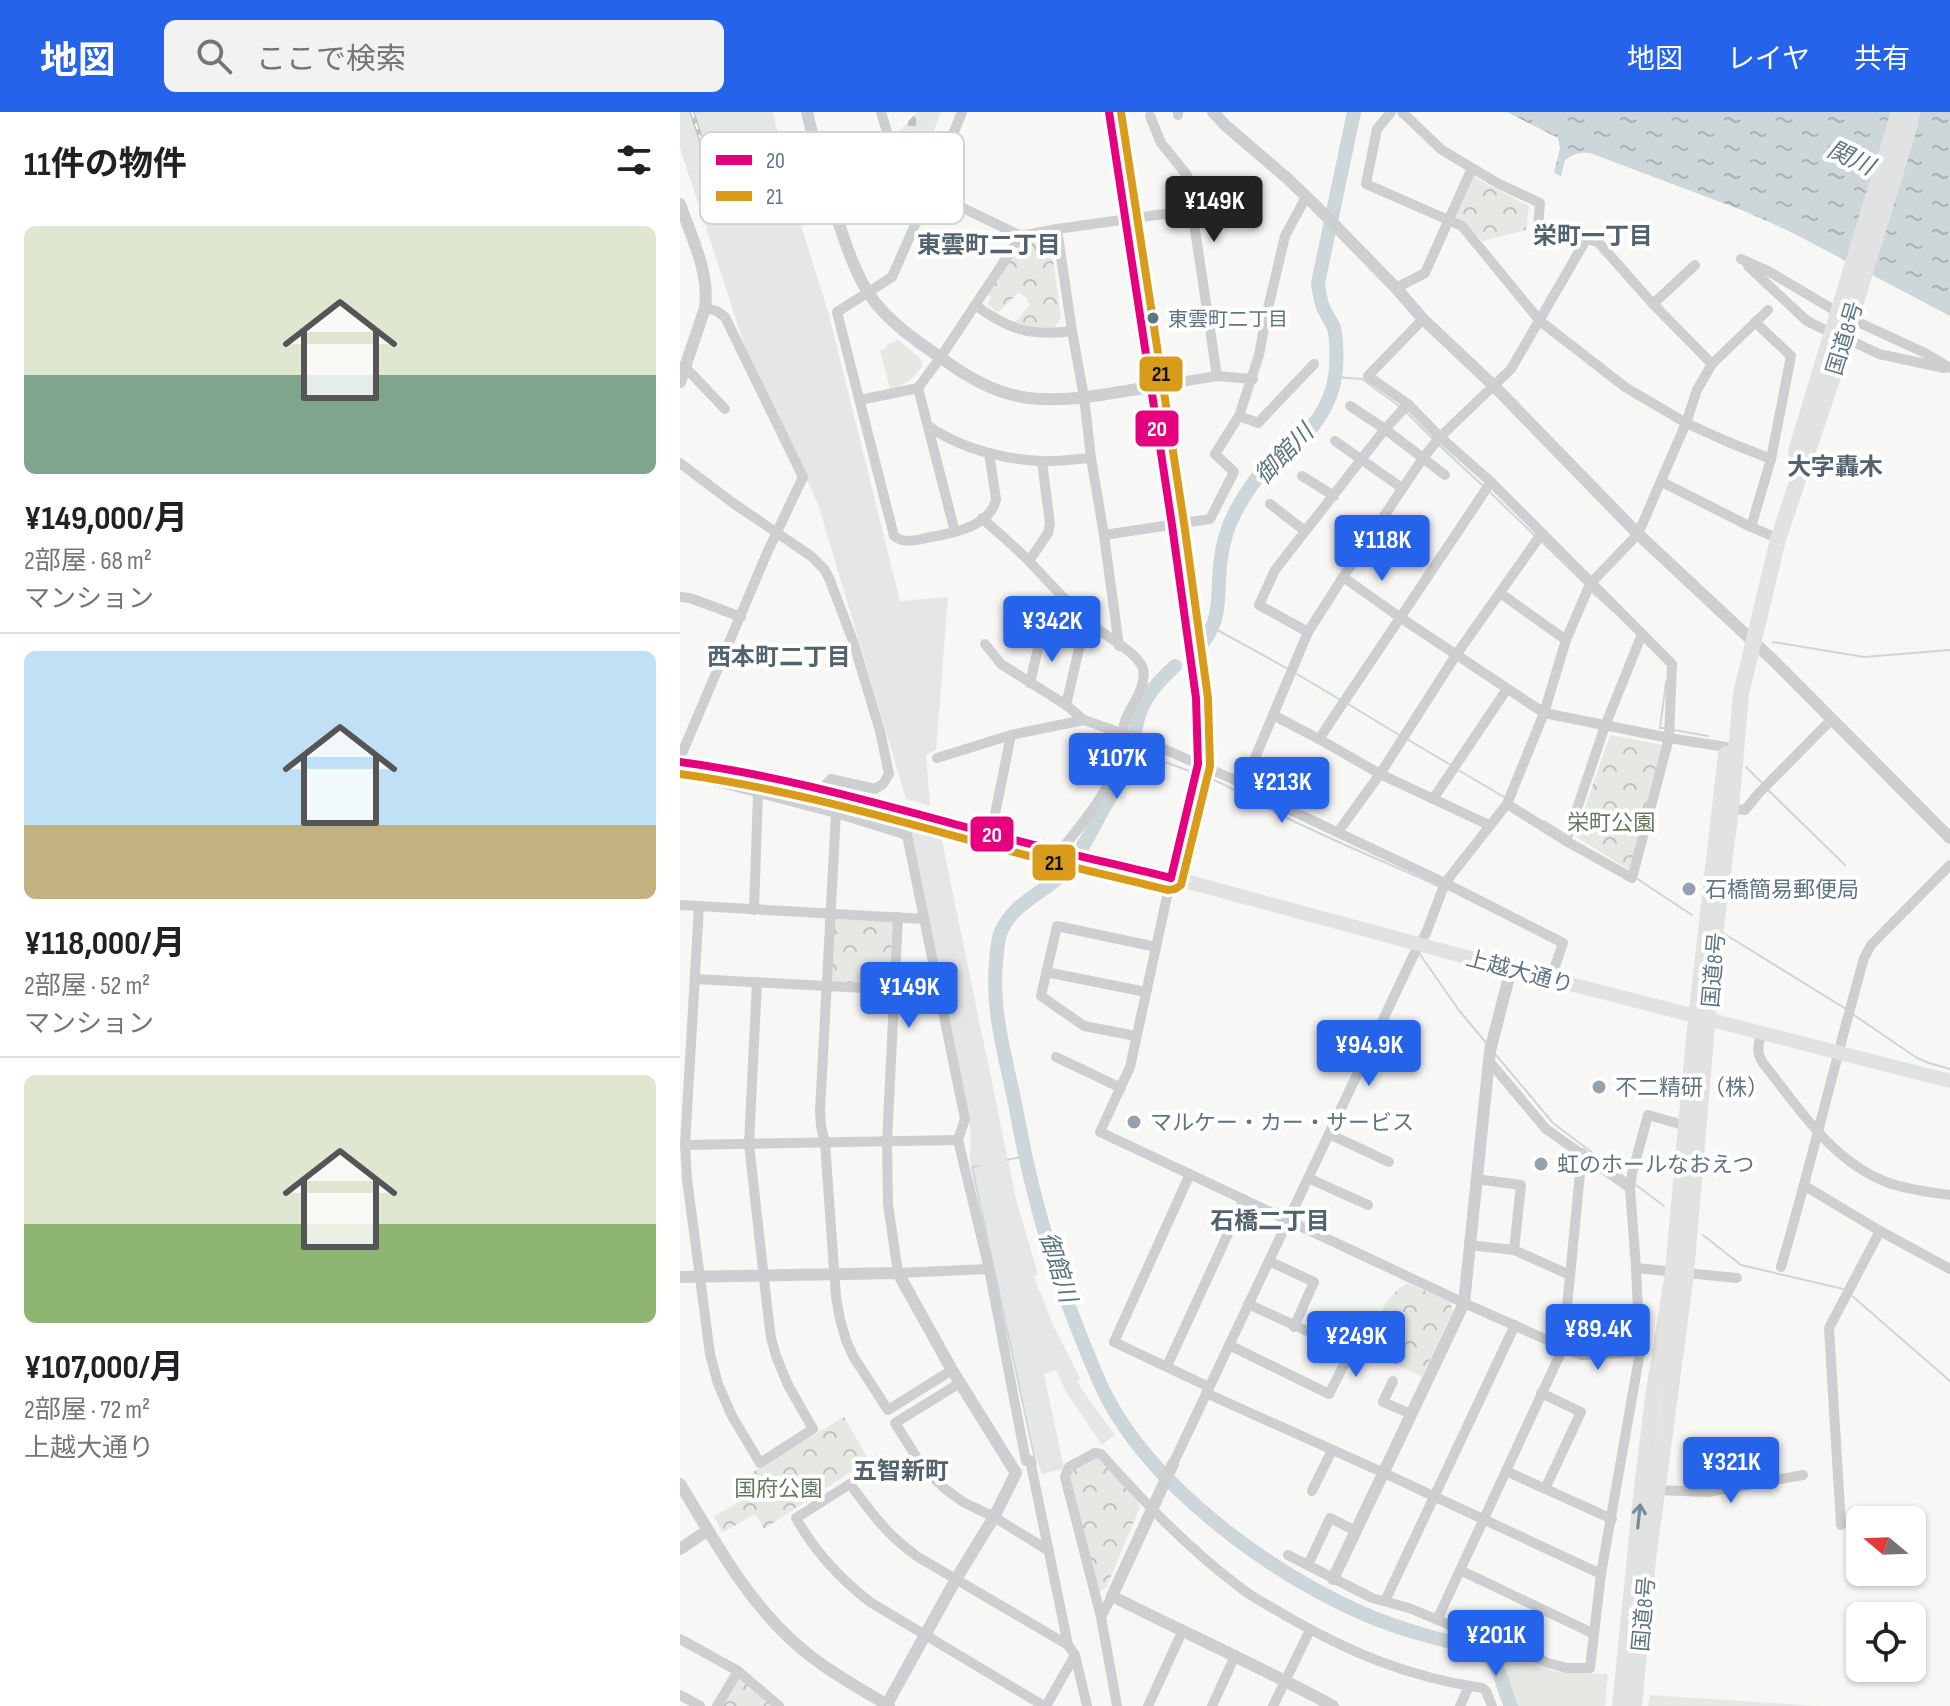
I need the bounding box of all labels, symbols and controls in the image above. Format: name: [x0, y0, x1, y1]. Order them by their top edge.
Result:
search box: [164, 20, 724, 92]
icon: search: [192, 34, 236, 78]
text: 地図: [40, 39, 116, 84]
text: ここで検索: [256, 42, 406, 78]
text: 地図: [1627, 43, 1683, 76]
text: レイヤ: [1727, 43, 1810, 76]
text: 共有: [1854, 43, 1910, 76]
legend: [700, 132, 964, 224]
water label: 関川: [1823, 135, 1881, 183]
icon: filters: [612, 138, 656, 182]
text: 11件の物件: [24, 144, 187, 185]
text: 20: [766, 148, 785, 175]
pin: ¥149K: [1158, 176, 1270, 244]
text: 21: [766, 184, 783, 211]
text: ¥149K: [1183, 186, 1245, 217]
district label: 栄町一丁目: [1533, 222, 1653, 251]
district label: 東雲町二丁目: [917, 231, 1061, 260]
icon: home: [268, 278, 412, 422]
street label: 国道8号: [1821, 298, 1869, 379]
place label: 東雲町二丁目: [1168, 308, 1288, 332]
marker: 東雲町二丁目: [1145, 310, 1161, 326]
line badge: 21: [1138, 355, 1184, 393]
text: 21: [1152, 361, 1171, 388]
line badge: 20: [1134, 409, 1180, 448]
text: 20: [1147, 416, 1167, 443]
water label: 御館川: [1249, 416, 1322, 490]
district label: 大字轟木: [1787, 453, 1883, 482]
text: ¥149,000/月: [24, 498, 188, 539]
pin: ¥118K: [1326, 515, 1438, 583]
text: ¥118K: [1353, 525, 1411, 556]
text: 2部屋 · 68 m²: [24, 546, 152, 577]
text: マンション: [24, 584, 154, 615]
pin: ¥342K: [996, 596, 1108, 664]
text: ¥342K: [1021, 606, 1083, 637]
district label: 西本町二丁目: [707, 643, 851, 672]
icon: home: [268, 703, 412, 847]
pin: ¥107K: [1061, 733, 1173, 801]
text: ¥107K: [1087, 743, 1147, 774]
pin: ¥213K: [1226, 757, 1338, 825]
text: ¥213K: [1252, 767, 1312, 798]
park label: 栄町公園: [1567, 810, 1655, 837]
line badge: 20: [969, 815, 1015, 853]
text: 20: [982, 822, 1002, 849]
line badge: 21: [1031, 843, 1077, 882]
text: 21: [1045, 850, 1064, 877]
place label: 石橋簡易郵便局: [1705, 877, 1859, 904]
marker: 石橋簡易郵便局: [1680, 880, 1698, 898]
text: ¥118,000/月: [24, 923, 185, 964]
street label: 国道8号: [1698, 931, 1731, 1009]
street label: 上越大通り: [1463, 945, 1576, 1000]
pin: ¥149K: [853, 962, 965, 1030]
text: 2部屋 · 52 m²: [24, 971, 150, 1002]
text: ¥149K: [878, 972, 940, 1003]
text: マンション: [24, 1009, 154, 1040]
pin: ¥94.9K: [1304, 1020, 1434, 1088]
text: ¥94.9K: [1335, 1030, 1403, 1061]
place label: 不二精研（株）: [1615, 1075, 1769, 1102]
marker: 不二精研（株）: [1590, 1078, 1608, 1096]
place label: マルケー・カー・サービス: [1150, 1110, 1414, 1137]
marker: マルケー・カー・サービス: [1125, 1113, 1143, 1131]
icon: home: [268, 1127, 412, 1271]
place label: 虹のホールなおえつ: [1557, 1152, 1754, 1179]
marker: 虹のホールなおえつ: [1532, 1155, 1550, 1173]
district label: 石橋二丁目: [1210, 1207, 1330, 1236]
water label: 御館川: [1033, 1228, 1083, 1309]
pin: ¥89.4K: [1533, 1304, 1663, 1372]
pin: ¥249K: [1300, 1311, 1412, 1379]
text: ¥89.4K: [1564, 1314, 1632, 1345]
text: ¥249K: [1325, 1321, 1387, 1352]
text: ¥107,000/月: [24, 1347, 184, 1388]
text: 2部屋 · 72 m²: [24, 1395, 150, 1426]
text: 上越大通り: [24, 1433, 154, 1464]
pin: ¥321K: [1675, 1437, 1787, 1505]
text: ¥321K: [1701, 1447, 1761, 1478]
district label: 五智新町: [853, 1457, 949, 1486]
park label: 国府公園: [734, 1476, 822, 1503]
one-way arrow: [1631, 1503, 1646, 1530]
north arrow: [1846, 1506, 1926, 1586]
map controls: [1846, 1506, 1926, 1682]
street label: 国道8号: [1628, 1575, 1661, 1653]
button: locate: [1846, 1602, 1926, 1682]
pin: ¥201K: [1440, 1610, 1552, 1678]
text: ¥201K: [1466, 1620, 1526, 1651]

